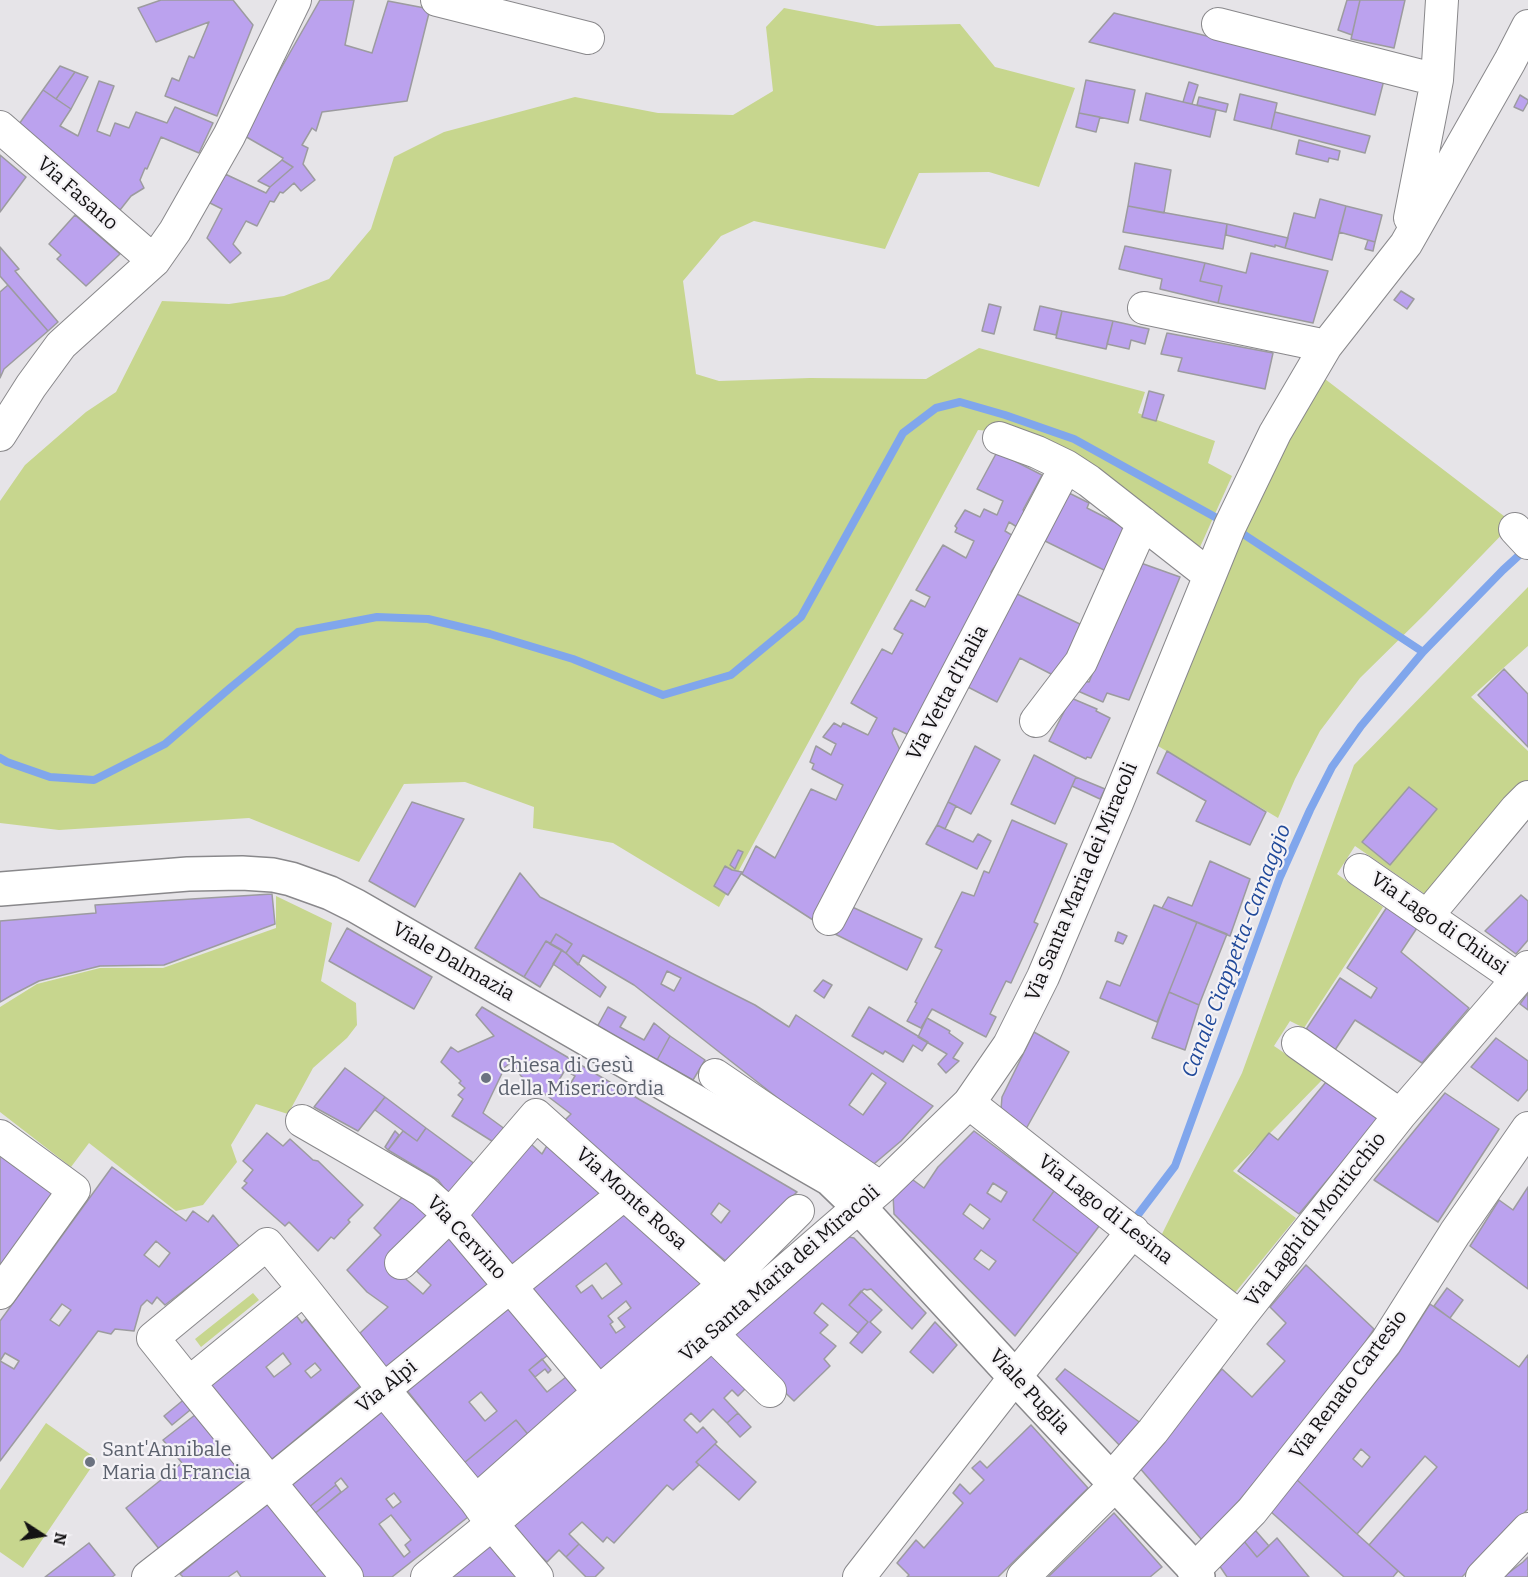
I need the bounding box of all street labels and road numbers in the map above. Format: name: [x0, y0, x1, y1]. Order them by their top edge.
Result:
street label: Via Fasano: [31, 152, 123, 236]
street label: Via Vetta d'Italia: [902, 621, 994, 765]
street label: Via Santa Maria dei Miracoli: [1021, 759, 1143, 1005]
street label: Via Lago di Chiusi: [1366, 868, 1512, 980]
street label: Viale Dalmazia: [388, 917, 518, 1007]
street label: Via Laghi di Monticchio: [1240, 1128, 1392, 1312]
street label: Via Monte Rosa: [570, 1143, 692, 1255]
street label: Via Lago di Lesina: [1033, 1150, 1177, 1270]
street label: Via Santa Maria dei Miracoli: [675, 1181, 885, 1367]
street label: Via Cervino: [421, 1191, 511, 1285]
street label: Via Renato Cartesio: [1285, 1306, 1413, 1464]
street label: Viale Puglia: [984, 1344, 1074, 1440]
street label: Via Alpi: [352, 1355, 422, 1419]

